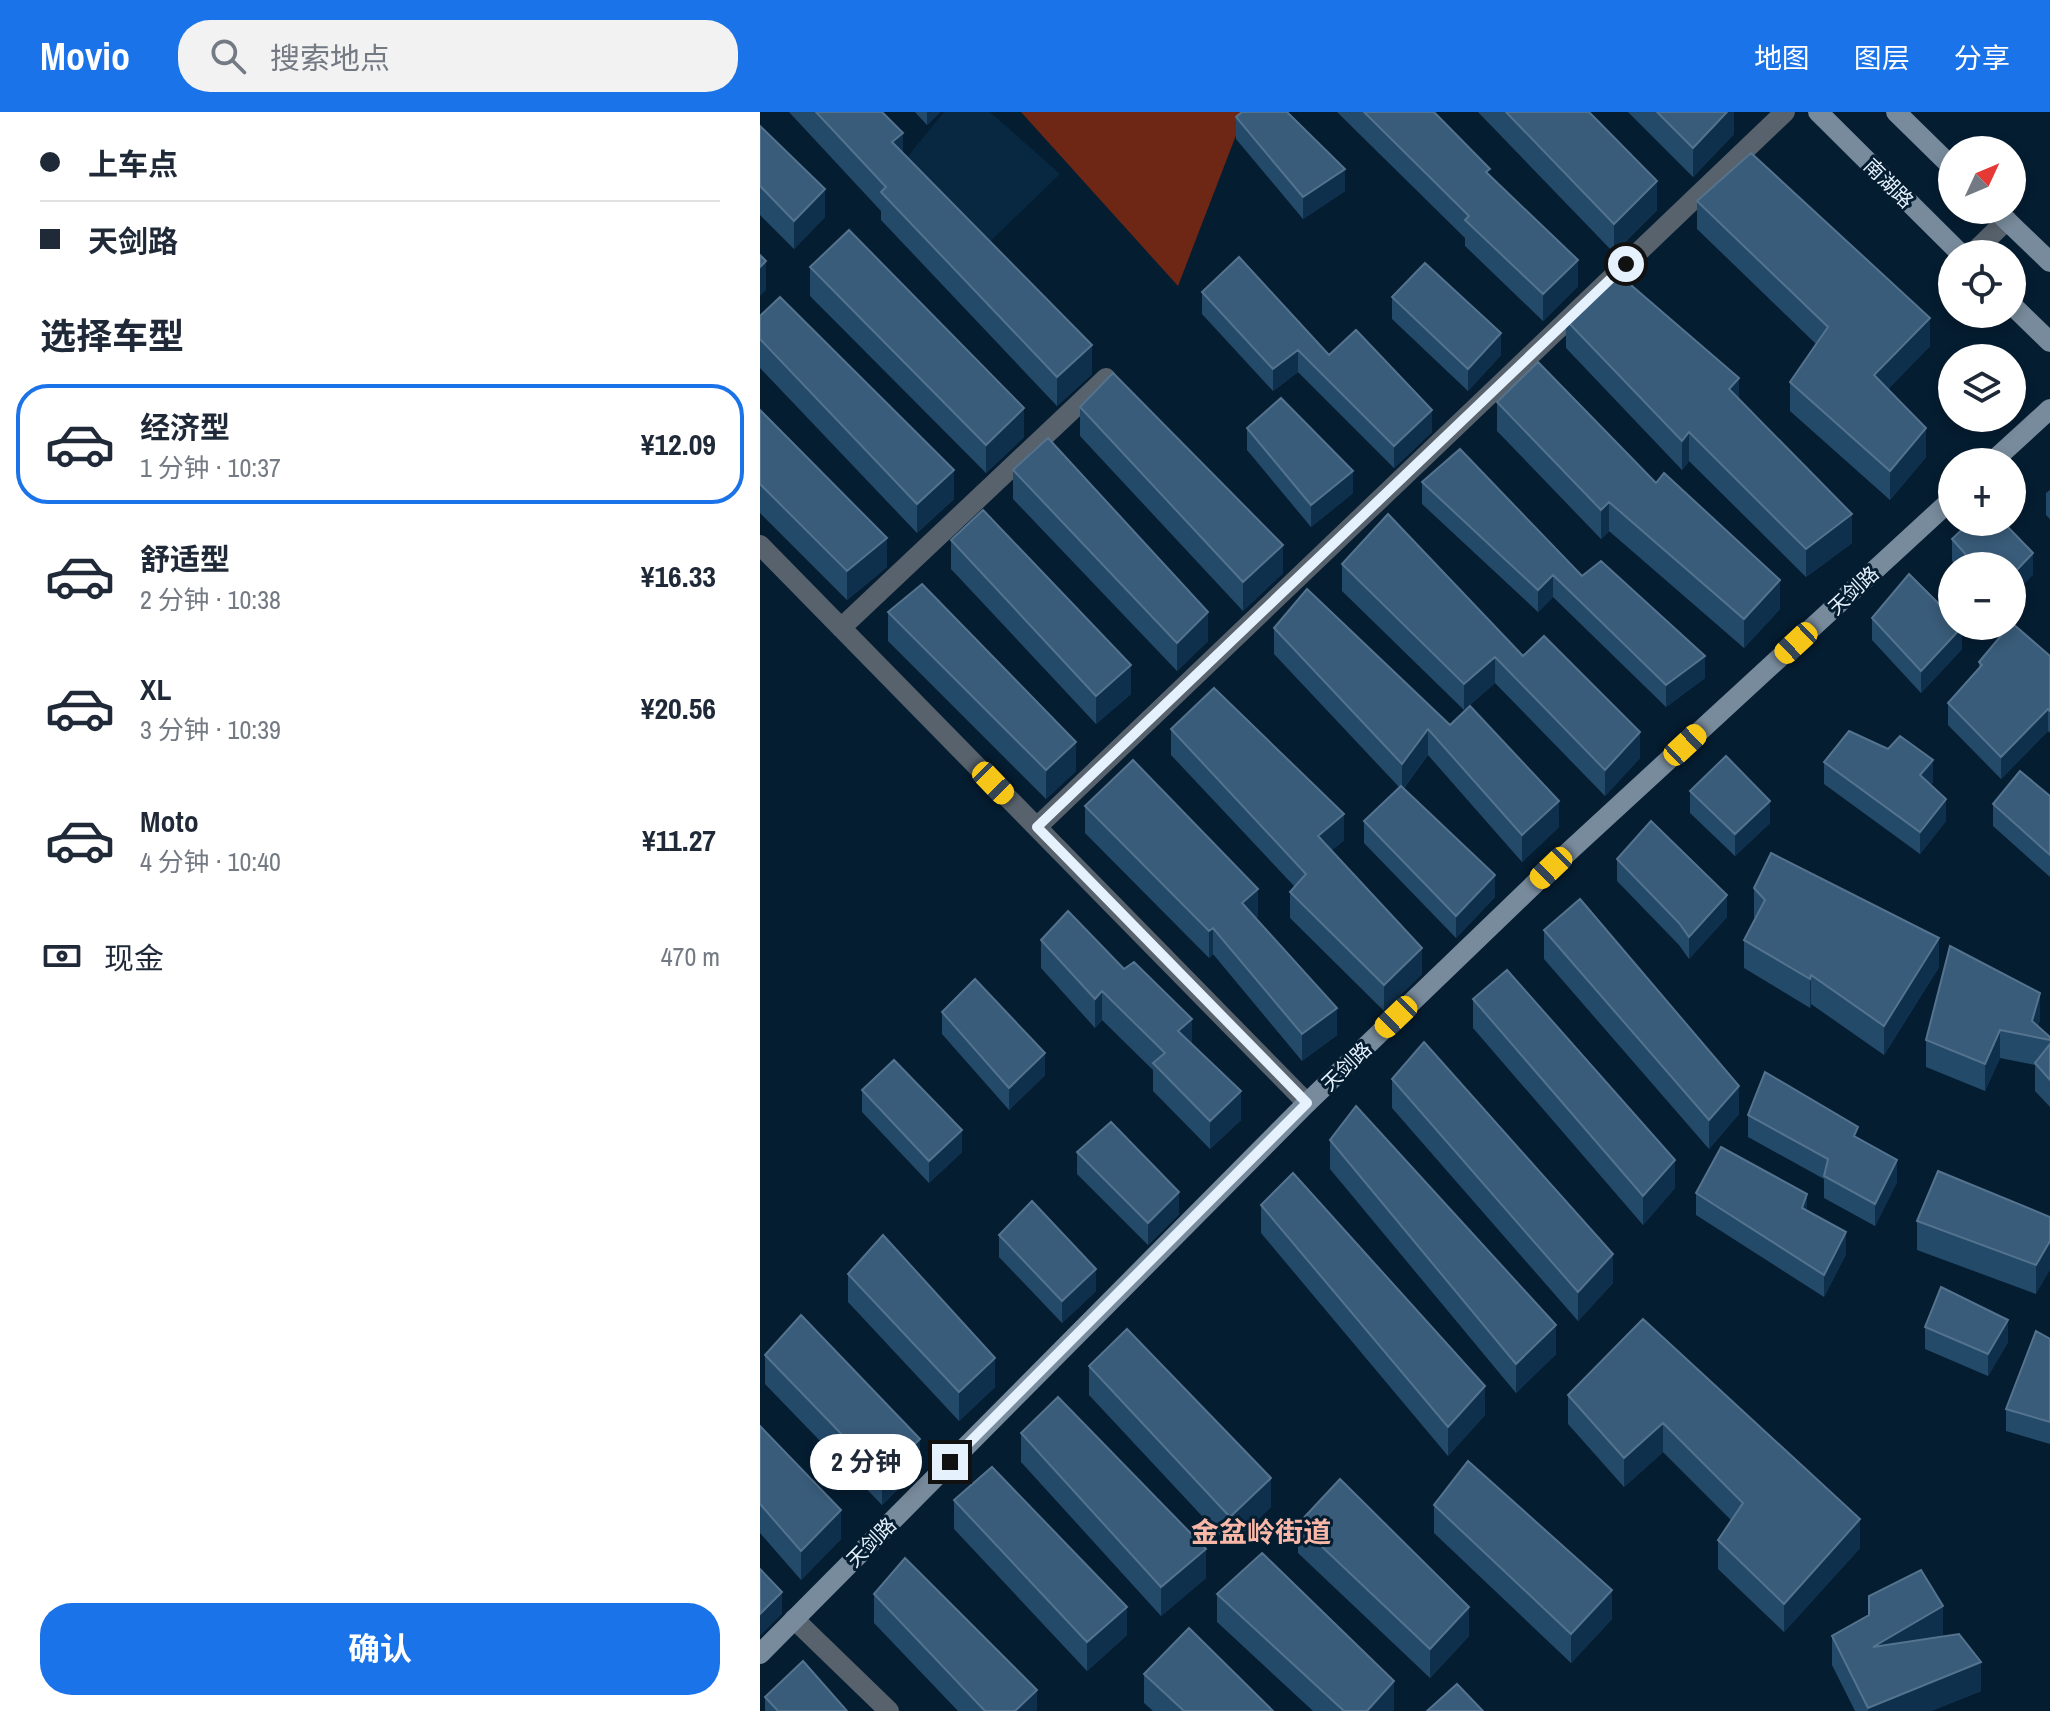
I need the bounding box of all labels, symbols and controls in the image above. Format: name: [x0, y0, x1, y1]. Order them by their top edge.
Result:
search box: [178, 20, 738, 92]
text: Movio: [40, 31, 130, 82]
icon: search: [206, 34, 250, 78]
text: 搜索地点: [270, 38, 390, 78]
text: 地图: [1754, 39, 1810, 77]
text: 图层: [1854, 39, 1910, 77]
text: 分享: [1954, 39, 2010, 77]
north arrow: [1938, 136, 2026, 224]
map controls: [1938, 136, 2026, 640]
text: 上车点: [88, 144, 178, 184]
street label: 南湖路: [1858, 152, 1920, 214]
text: 天剑路: [88, 221, 178, 261]
button: locate: [1938, 240, 2026, 328]
route start: [1608, 246, 1644, 282]
text: 选择车型: [40, 312, 184, 360]
button: layers: [1938, 344, 2026, 432]
text: 经济型: [140, 407, 230, 447]
icon: car: [44, 408, 116, 480]
text: ¥12.09: [641, 424, 716, 464]
button: +: [1938, 448, 2026, 536]
text: 1 分钟 · 10:37: [140, 450, 281, 485]
text: 舒适型: [140, 539, 230, 579]
icon: car: [44, 540, 116, 612]
button: −: [1938, 552, 2026, 640]
text: ¥16.33: [641, 556, 716, 596]
street label: 天剑路: [1822, 560, 1884, 620]
text: 2 分钟 · 10:38: [140, 582, 281, 617]
car: [1770, 618, 1822, 668]
text: XL: [140, 669, 171, 709]
icon: car: [44, 672, 116, 744]
text: ¥20.56: [641, 688, 716, 728]
text: 3 分钟 · 10:39: [140, 712, 281, 747]
car: [1659, 720, 1711, 770]
car: [968, 757, 1018, 809]
text: Moto: [140, 801, 199, 841]
icon: car: [44, 804, 116, 876]
text: ¥11.27: [642, 820, 716, 860]
car: [1525, 843, 1577, 893]
text: 4 分钟 · 10:40: [140, 844, 281, 879]
icon: cash: [40, 934, 84, 978]
text: 现金: [104, 938, 164, 978]
text: 470 m: [661, 939, 720, 974]
car: [1370, 992, 1422, 1042]
street label: 天剑路: [1315, 1035, 1377, 1097]
callout: 2 分钟: [810, 1434, 922, 1490]
text: 2 分钟: [831, 1444, 901, 1479]
route end: [932, 1444, 968, 1480]
street label: 天剑路: [840, 1511, 902, 1573]
district label: 金盆岭街道: [1191, 1513, 1331, 1551]
button: 确认: [40, 1603, 720, 1695]

